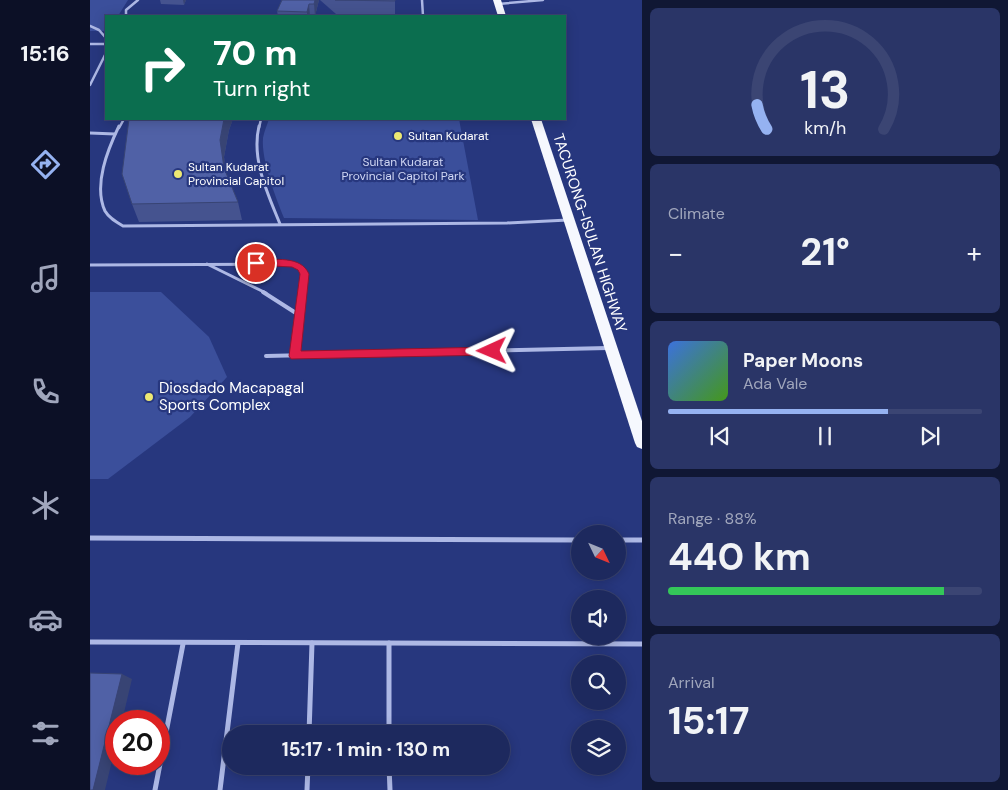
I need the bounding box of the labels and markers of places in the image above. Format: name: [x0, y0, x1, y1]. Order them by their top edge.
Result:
place label: Sultan Kudarat: [408, 128, 489, 144]
marker: Sultan Kudarat: [392, 130, 404, 142]
place label: Sultan Kudarat Provincial Capitol: [188, 159, 284, 189]
marker: Sultan Kudarat Provincial Capitol: [172, 168, 184, 180]
pin: [235, 242, 277, 284]
place label: Diosdado Macapagal Sports Complex: [159, 378, 304, 415]
marker: Diosdado Macapagal Sports Complex: [143, 391, 155, 403]

